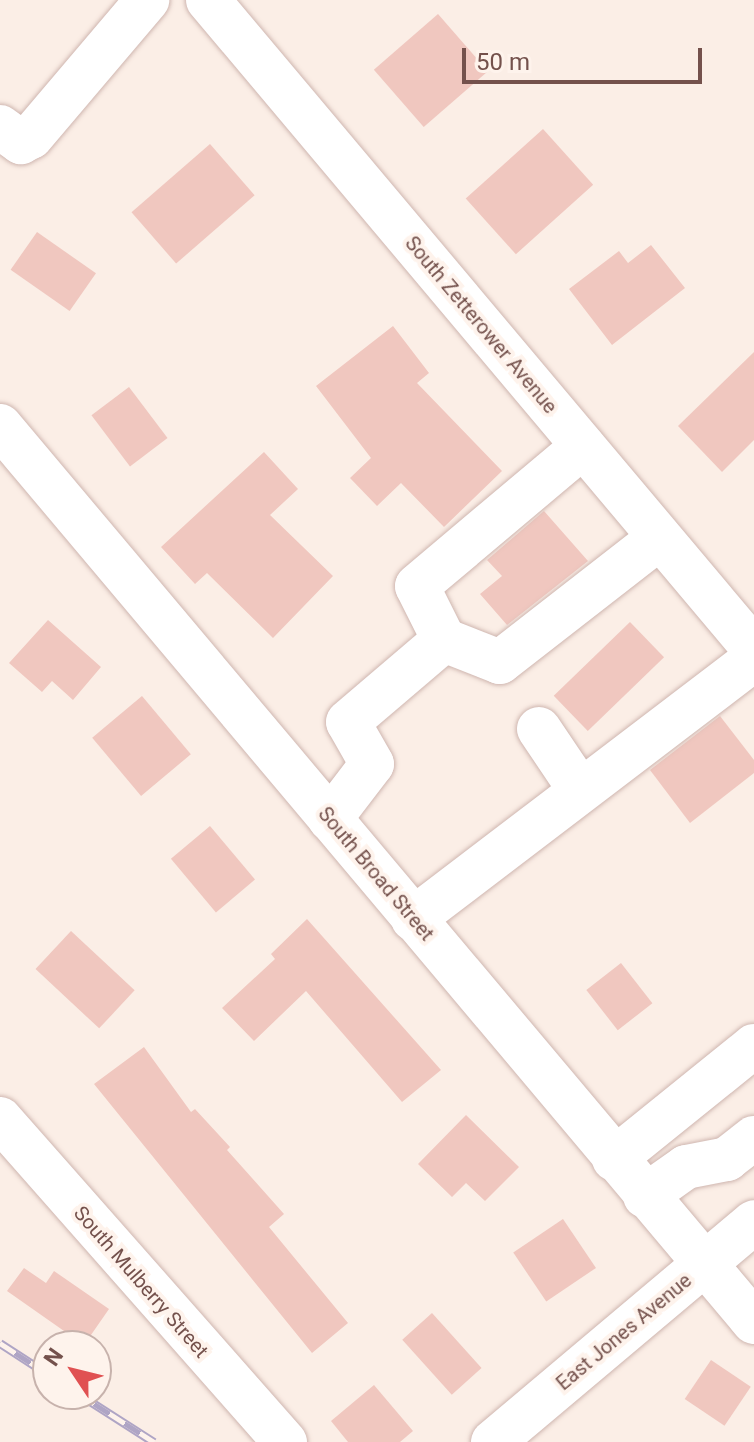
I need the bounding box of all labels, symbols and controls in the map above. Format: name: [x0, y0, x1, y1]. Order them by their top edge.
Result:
scale bar: [466, 32, 706, 82]
text: 50 m: [476, 48, 530, 76]
street label: South Zetterower Avenue: [400, 232, 562, 418]
street label: South Broad Street: [313, 802, 439, 946]
street label: South Mulberry Street: [69, 1201, 213, 1363]
street label: East Jones Avenue: [552, 1269, 696, 1395]
north arrow: [32, 1330, 112, 1410]
text: N: [39, 1344, 68, 1371]

